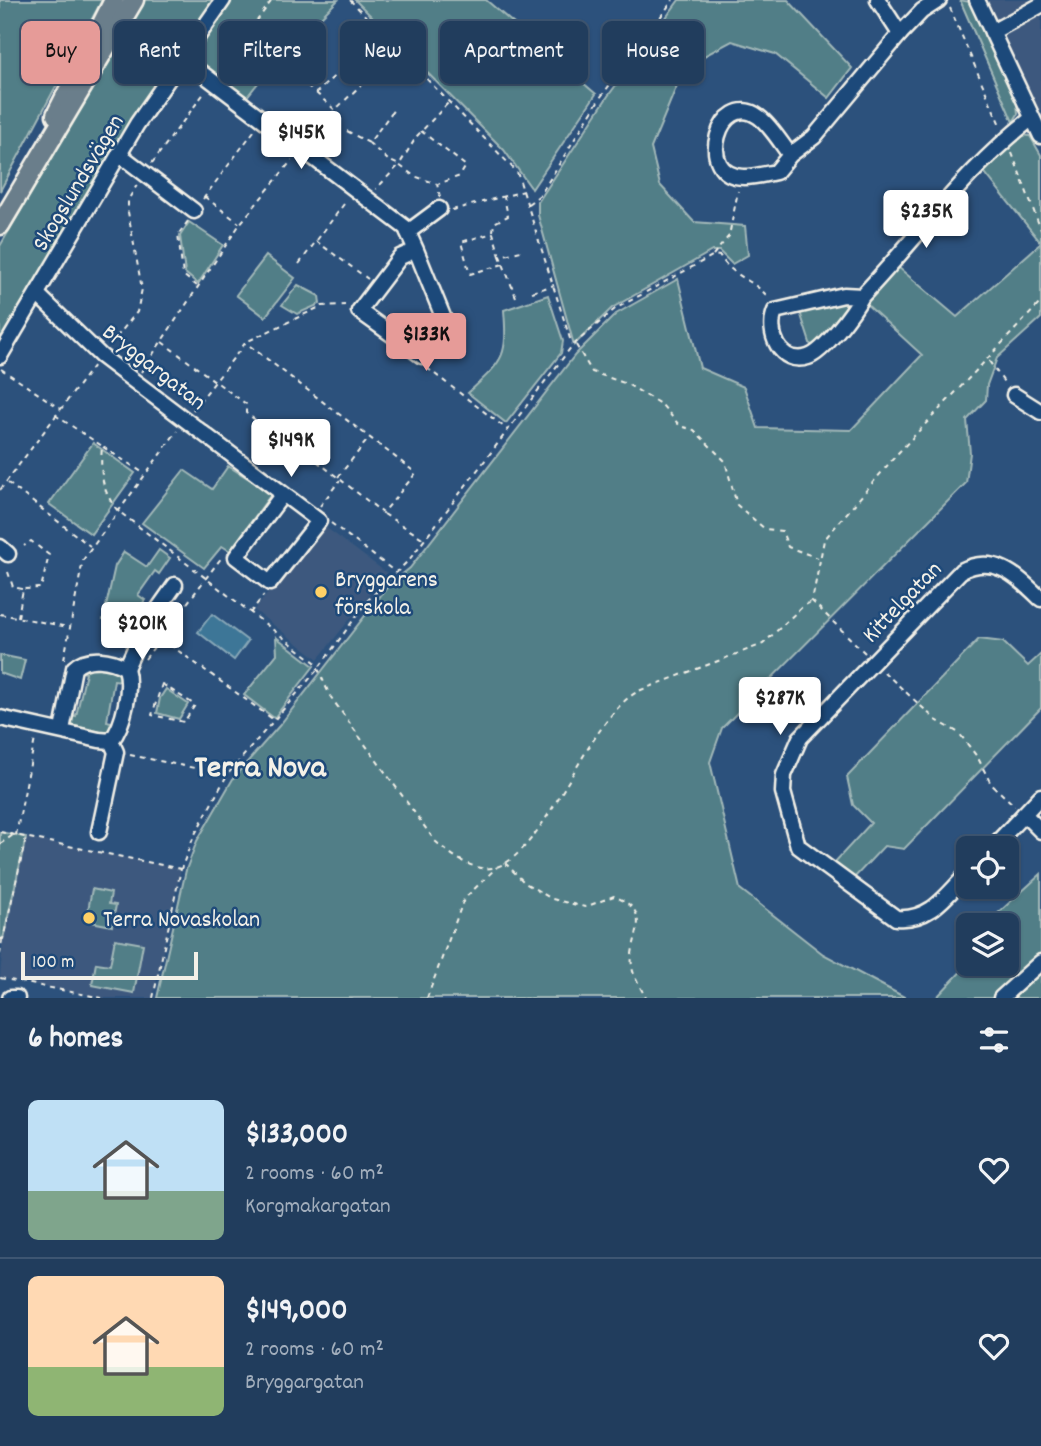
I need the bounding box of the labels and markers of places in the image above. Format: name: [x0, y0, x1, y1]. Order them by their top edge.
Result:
pin: $145K: [252, 111, 350, 171]
pin: $235K: [877, 190, 975, 250]
pin: $133K: [377, 314, 475, 373]
pin: $149K: [242, 420, 340, 479]
place label: Bryggarens förskola: [335, 564, 438, 626]
marker: Bryggarens förskola: [313, 584, 329, 600]
pin: $201K: [93, 602, 191, 662]
pin: $287K: [731, 678, 829, 737]
place label: Terra Novaskolan: [103, 904, 260, 938]
marker: Terra Novaskolan: [81, 910, 97, 926]

